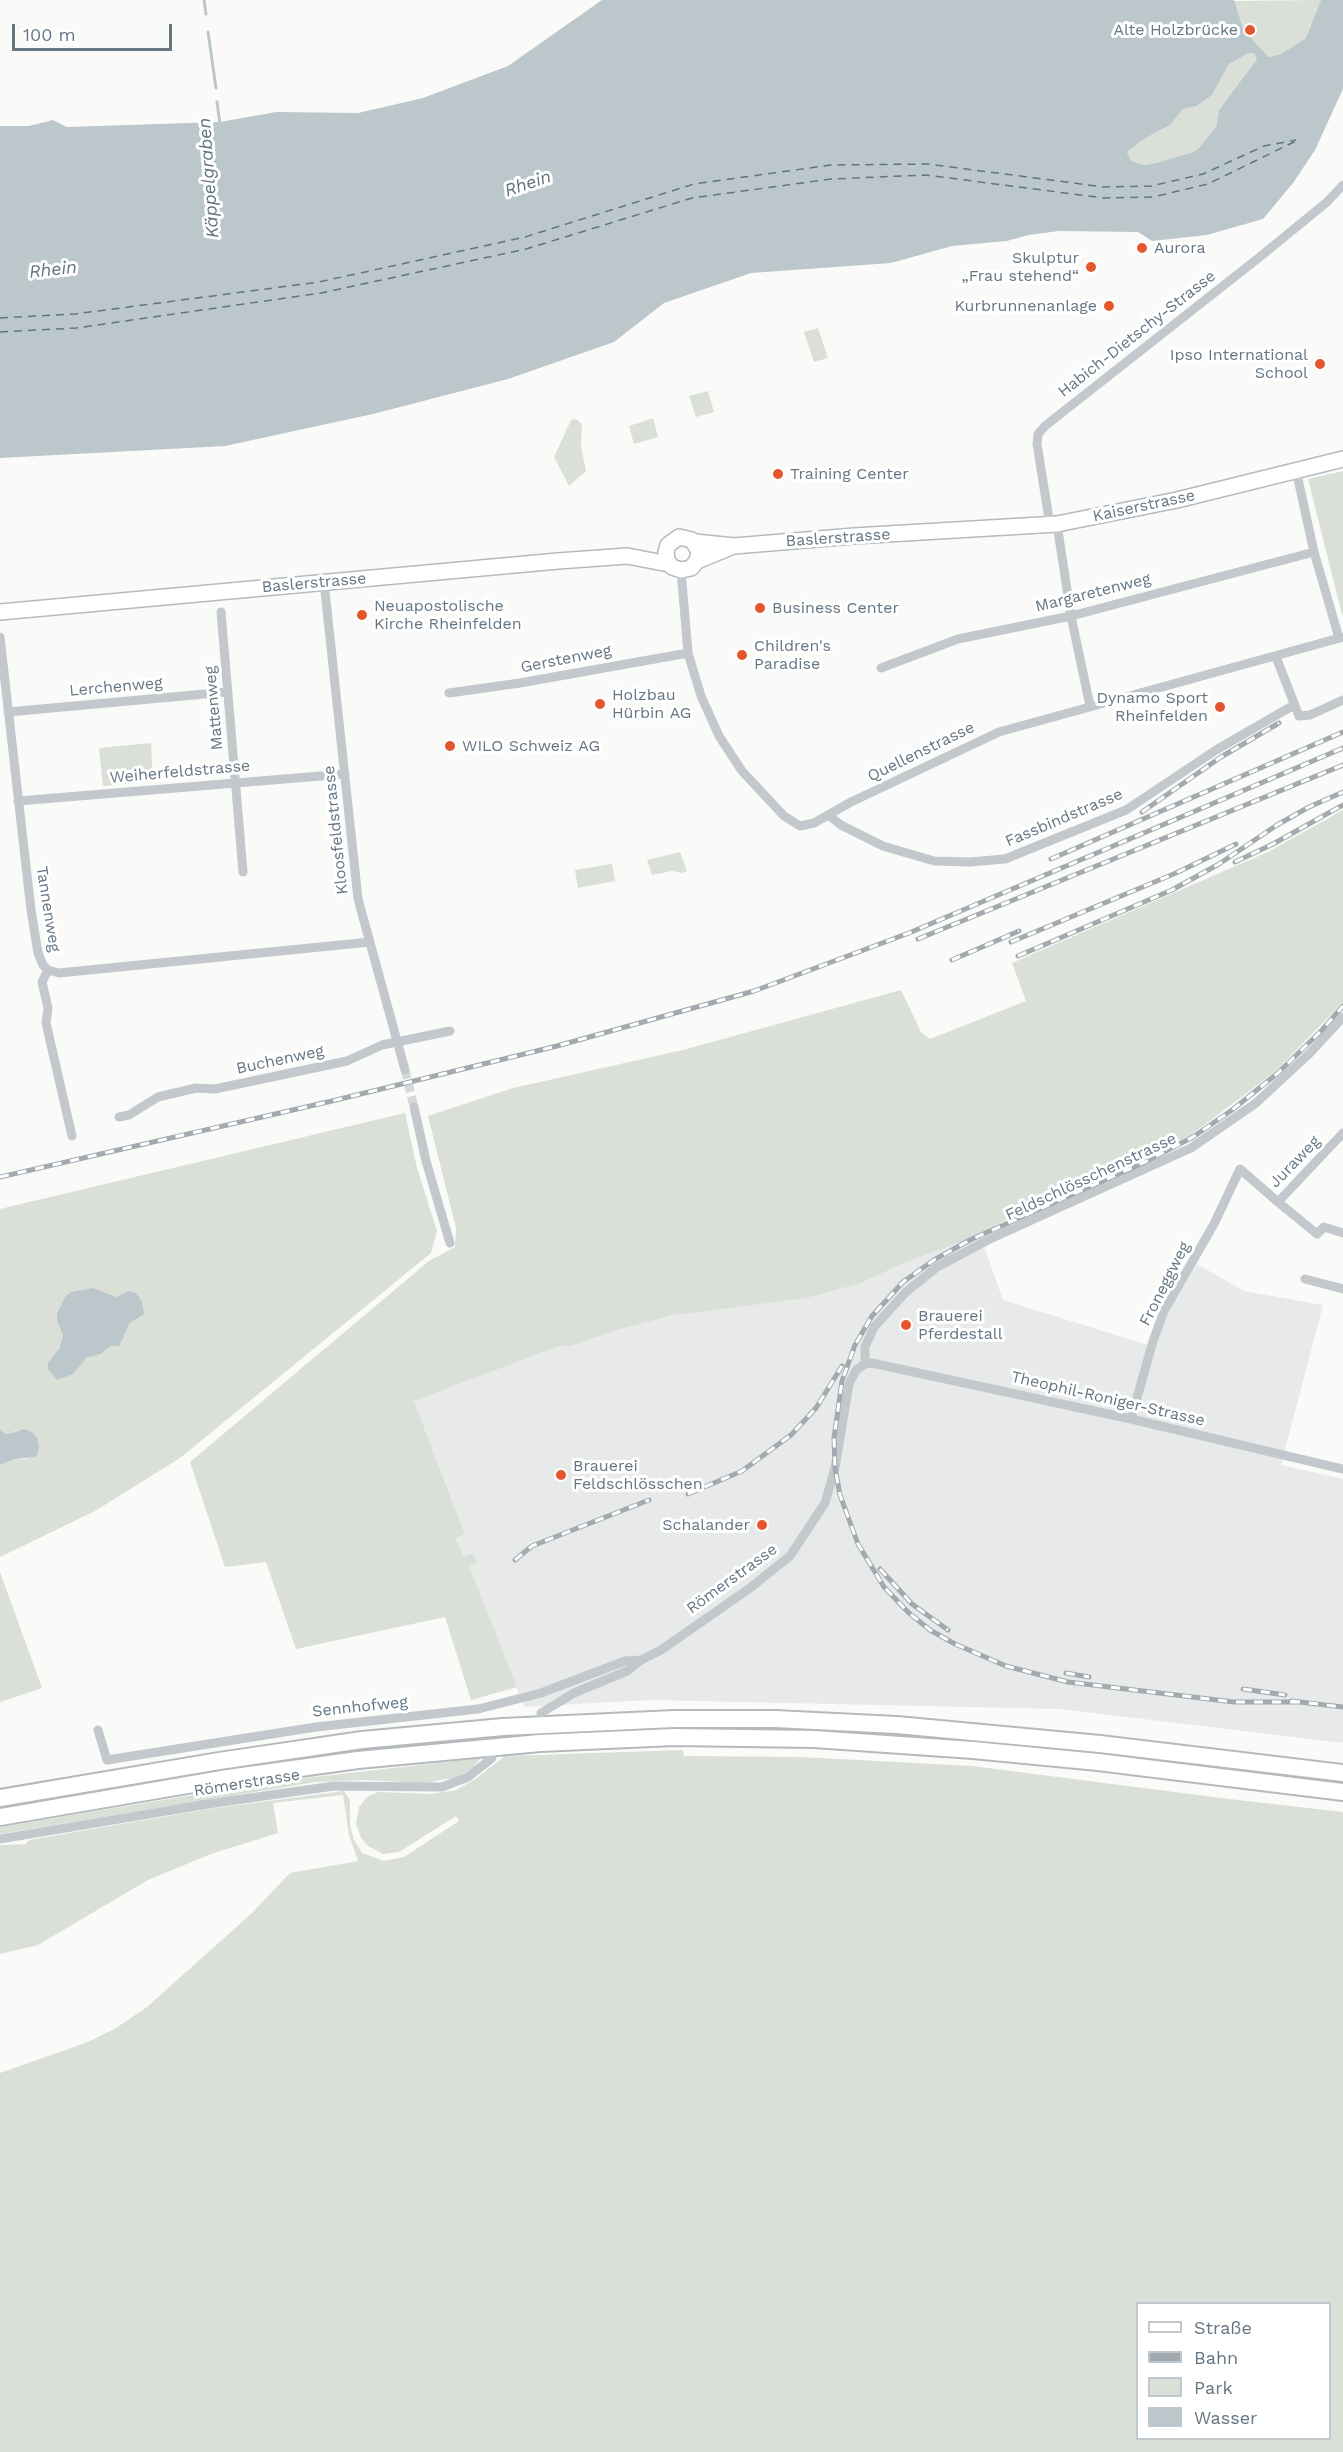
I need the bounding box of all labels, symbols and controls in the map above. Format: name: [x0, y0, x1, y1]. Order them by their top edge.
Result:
scale bar: [15, 12, 176, 50]
place label: Alte Holzbrücke: [1113, 20, 1238, 40]
marker: Alte Holzbrücke: [1243, 23, 1257, 37]
text: 100 m: [23, 24, 76, 45]
water label: Käppelgraben: [194, 117, 224, 239]
water label: Rhein: [502, 166, 554, 202]
place label: Aurora: [1154, 238, 1206, 258]
marker: Aurora: [1135, 241, 1149, 255]
place label: Skulptur „Frau stehend“: [962, 248, 1079, 286]
water label: Rhein: [28, 257, 78, 283]
marker: Skulptur „Frau stehend“: [1084, 260, 1098, 274]
street label: Habich-Dietschy-Strasse: [1054, 267, 1220, 401]
place label: Kurbrunnenanlage: [954, 296, 1097, 316]
marker: Kurbrunnenanlage: [1102, 299, 1116, 313]
place label: Ipso International School: [1170, 345, 1308, 383]
marker: Ipso International School: [1313, 357, 1327, 371]
place label: Training Center: [790, 464, 909, 484]
marker: Training Center: [771, 467, 785, 481]
street label: Kaiserstrasse: [1091, 486, 1197, 526]
street label: Baslerstrasse: [785, 525, 891, 551]
street label: Baslerstrasse: [261, 569, 367, 597]
street label: Margaretenweg: [1033, 569, 1153, 617]
place label: Neuapostolische Kirche Rheinfelden: [374, 596, 522, 634]
place label: Business Center: [772, 598, 899, 618]
marker: Business Center: [753, 601, 767, 615]
marker: Neuapostolische Kirche Rheinfelden: [355, 608, 369, 622]
place label: Children's Paradise: [754, 636, 831, 674]
street label: Gerstenweg: [519, 641, 613, 677]
marker: Children's Paradise: [735, 648, 749, 662]
street label: Mattenweg: [201, 665, 227, 751]
street label: Lerchenweg: [69, 673, 163, 701]
place label: Holzbau Hürbin AG: [612, 685, 691, 723]
place label: Dynamo Sport Rheinfelden: [1096, 688, 1208, 726]
marker: Holzbau Hürbin AG: [593, 697, 607, 711]
marker: Dynamo Sport Rheinfelden: [1213, 700, 1227, 714]
street label: Quellenstrasse: [864, 718, 978, 786]
place label: WILO Schweiz AG: [462, 736, 600, 756]
marker: WILO Schweiz AG: [443, 739, 457, 753]
street label: Weiherfeldstrasse: [109, 756, 251, 788]
street label: Kloosfeldstrasse: [320, 764, 352, 896]
street label: Fassbindstrasse: [1002, 785, 1126, 851]
street label: Tannenweg: [32, 865, 64, 953]
street label: Buchenweg: [234, 1041, 326, 1079]
street label: Feldschlösschenstrasse: [1003, 1129, 1179, 1225]
street label: Juraweg: [1266, 1132, 1324, 1192]
street label: Froneggweg: [1136, 1239, 1194, 1329]
place label: Brauerei Pferdestall: [918, 1306, 1003, 1344]
marker: Brauerei Pferdestall: [899, 1318, 913, 1332]
street label: Theophil-Roniger-Strasse: [1009, 1367, 1207, 1431]
place label: Brauerei Feldschlösschen: [573, 1456, 703, 1494]
marker: Brauerei Feldschlösschen: [554, 1468, 568, 1482]
place label: Schalander: [662, 1515, 750, 1535]
marker: Schalander: [755, 1518, 769, 1532]
street label: Römerstrasse: [683, 1540, 781, 1618]
street label: Sennhofweg: [311, 1692, 409, 1722]
street label: Römerstrasse: [193, 1765, 301, 1801]
legend: [1136, 2302, 1331, 2440]
text: Straße: [1194, 2317, 1252, 2338]
text: Bahn: [1194, 2347, 1238, 2368]
text: Park: [1194, 2377, 1233, 2398]
text: Wasser: [1194, 2407, 1257, 2428]

